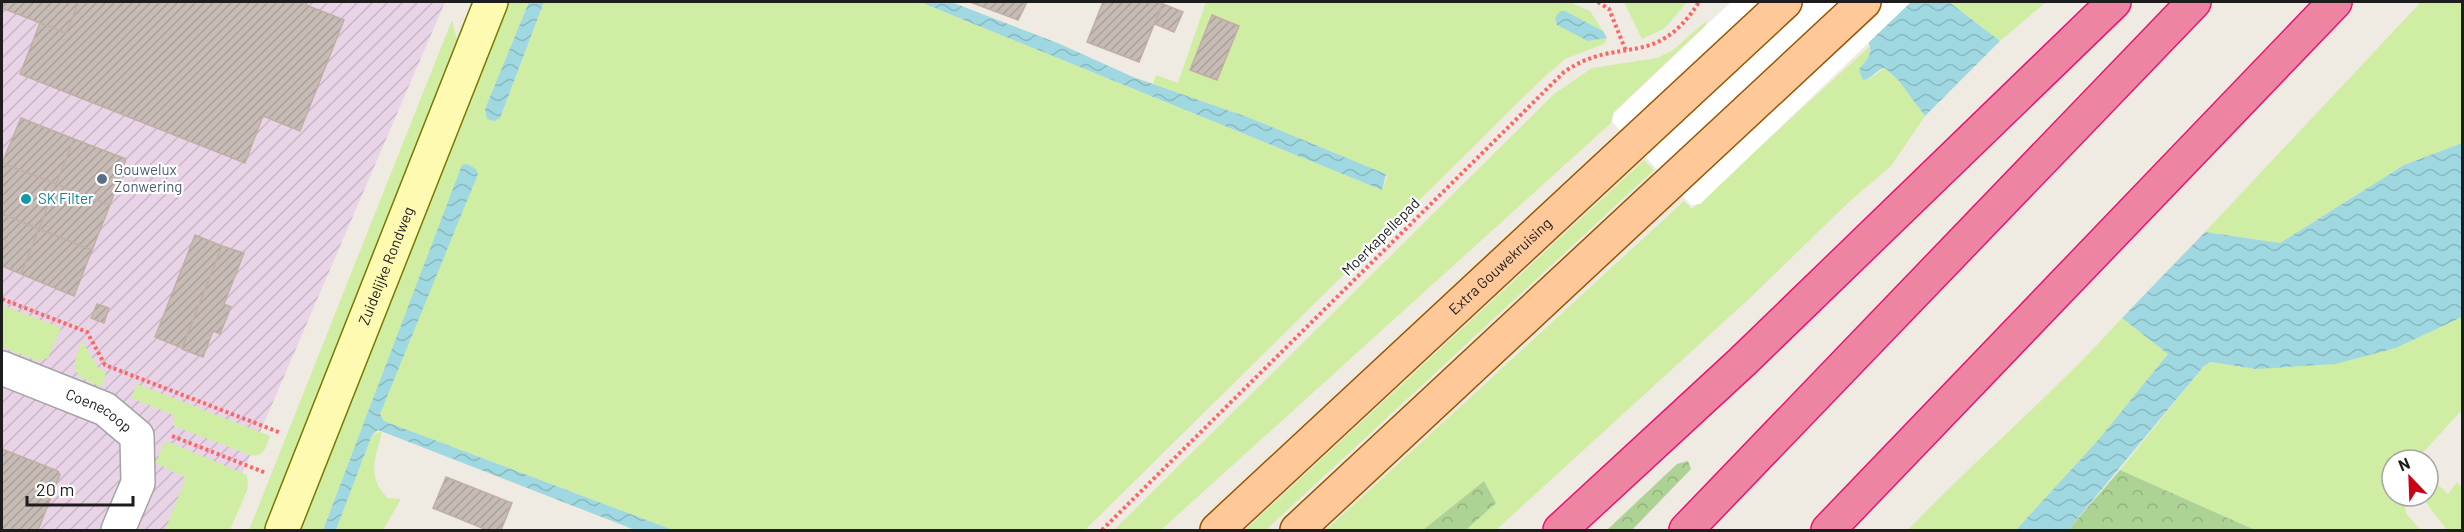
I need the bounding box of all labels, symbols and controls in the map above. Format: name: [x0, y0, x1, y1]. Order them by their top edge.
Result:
place label: Gouwelux Zonwering: [114, 160, 182, 195]
marker: Gouwelux Zonwering: [95, 172, 109, 186]
place label: SK Filter: [38, 189, 94, 207]
marker: SK Filter: [19, 192, 33, 206]
street label: Moerkapellepad: [1338, 194, 1423, 279]
street label: Zuidelijke Rondweg: [354, 204, 417, 327]
street label: Extra Gouwekruising: [1445, 214, 1555, 318]
street label: Coenecoop: [63, 384, 136, 436]
north arrow: [2380, 448, 2440, 508]
text: N: [2395, 453, 2413, 475]
scale bar: [27, 469, 134, 507]
text: 20 m: [36, 478, 74, 500]

